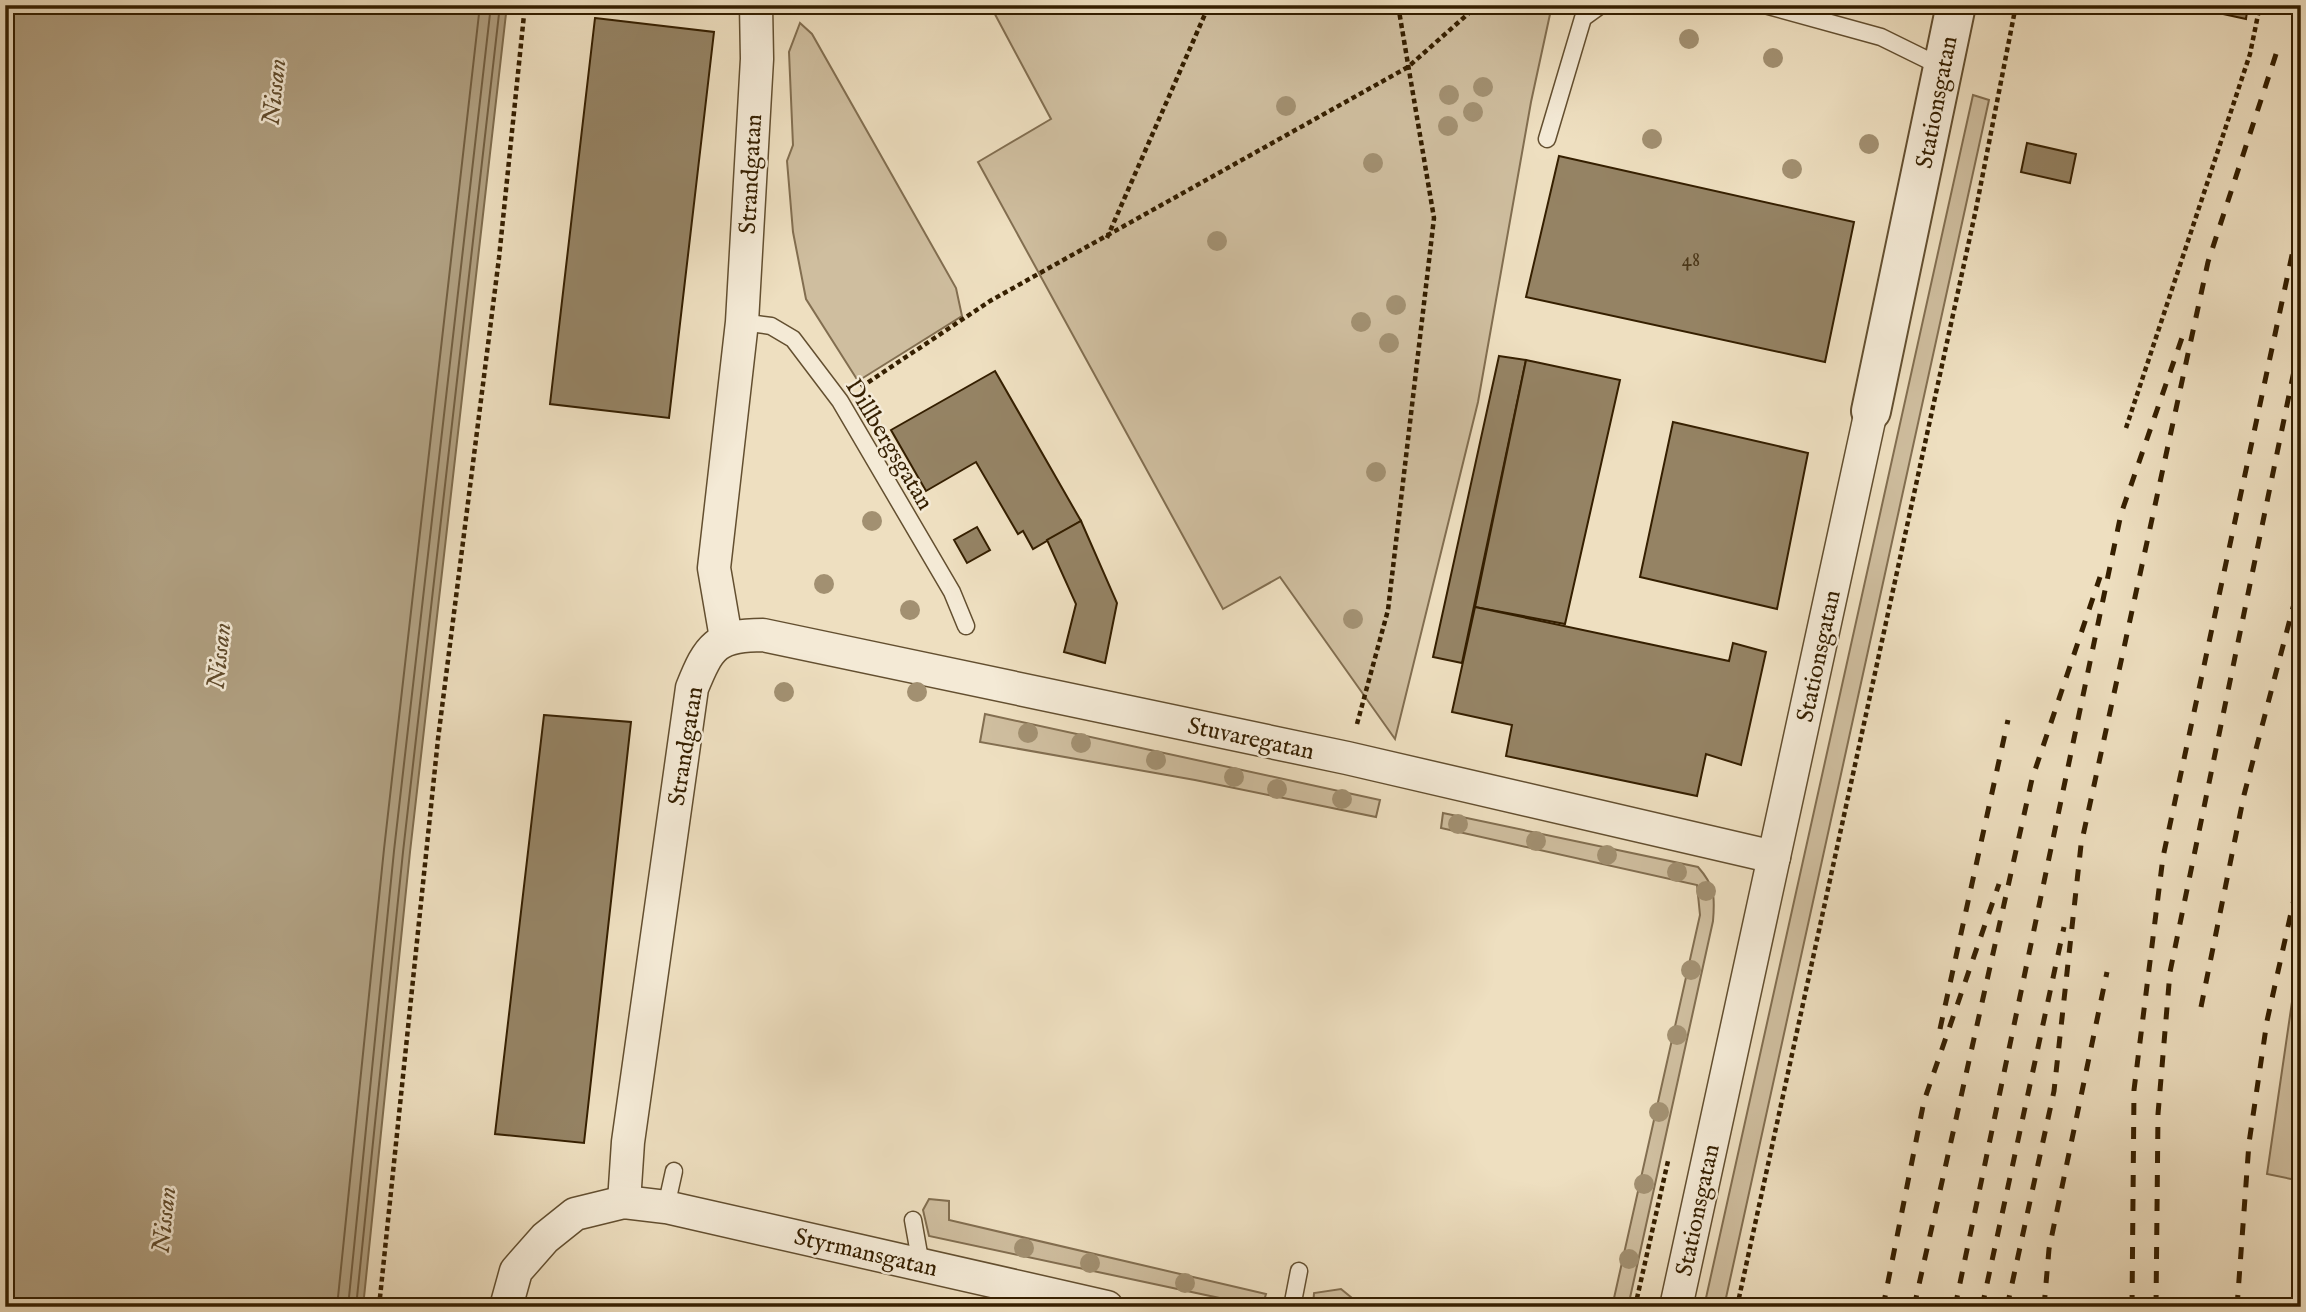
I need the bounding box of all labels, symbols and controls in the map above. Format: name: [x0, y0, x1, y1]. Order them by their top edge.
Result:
street label: Stationsgatan: [1909, 33, 1966, 171]
water label: Nissan: [255, 57, 294, 127]
street label: Strandgatan: [733, 113, 770, 235]
house number: 48: [1682, 247, 1700, 274]
street label: Dillbergsgatan: [837, 373, 940, 516]
street label: Stationsgatan: [1790, 587, 1849, 725]
water label: Nissan: [200, 621, 239, 691]
street label: Strandgatan: [662, 684, 711, 808]
street label: Stuvaregatan: [1185, 711, 1317, 768]
street label: Stationsgatan: [1669, 1141, 1728, 1279]
water label: Nissan: [145, 1185, 184, 1255]
street label: Styrmansgatan: [791, 1222, 941, 1285]

